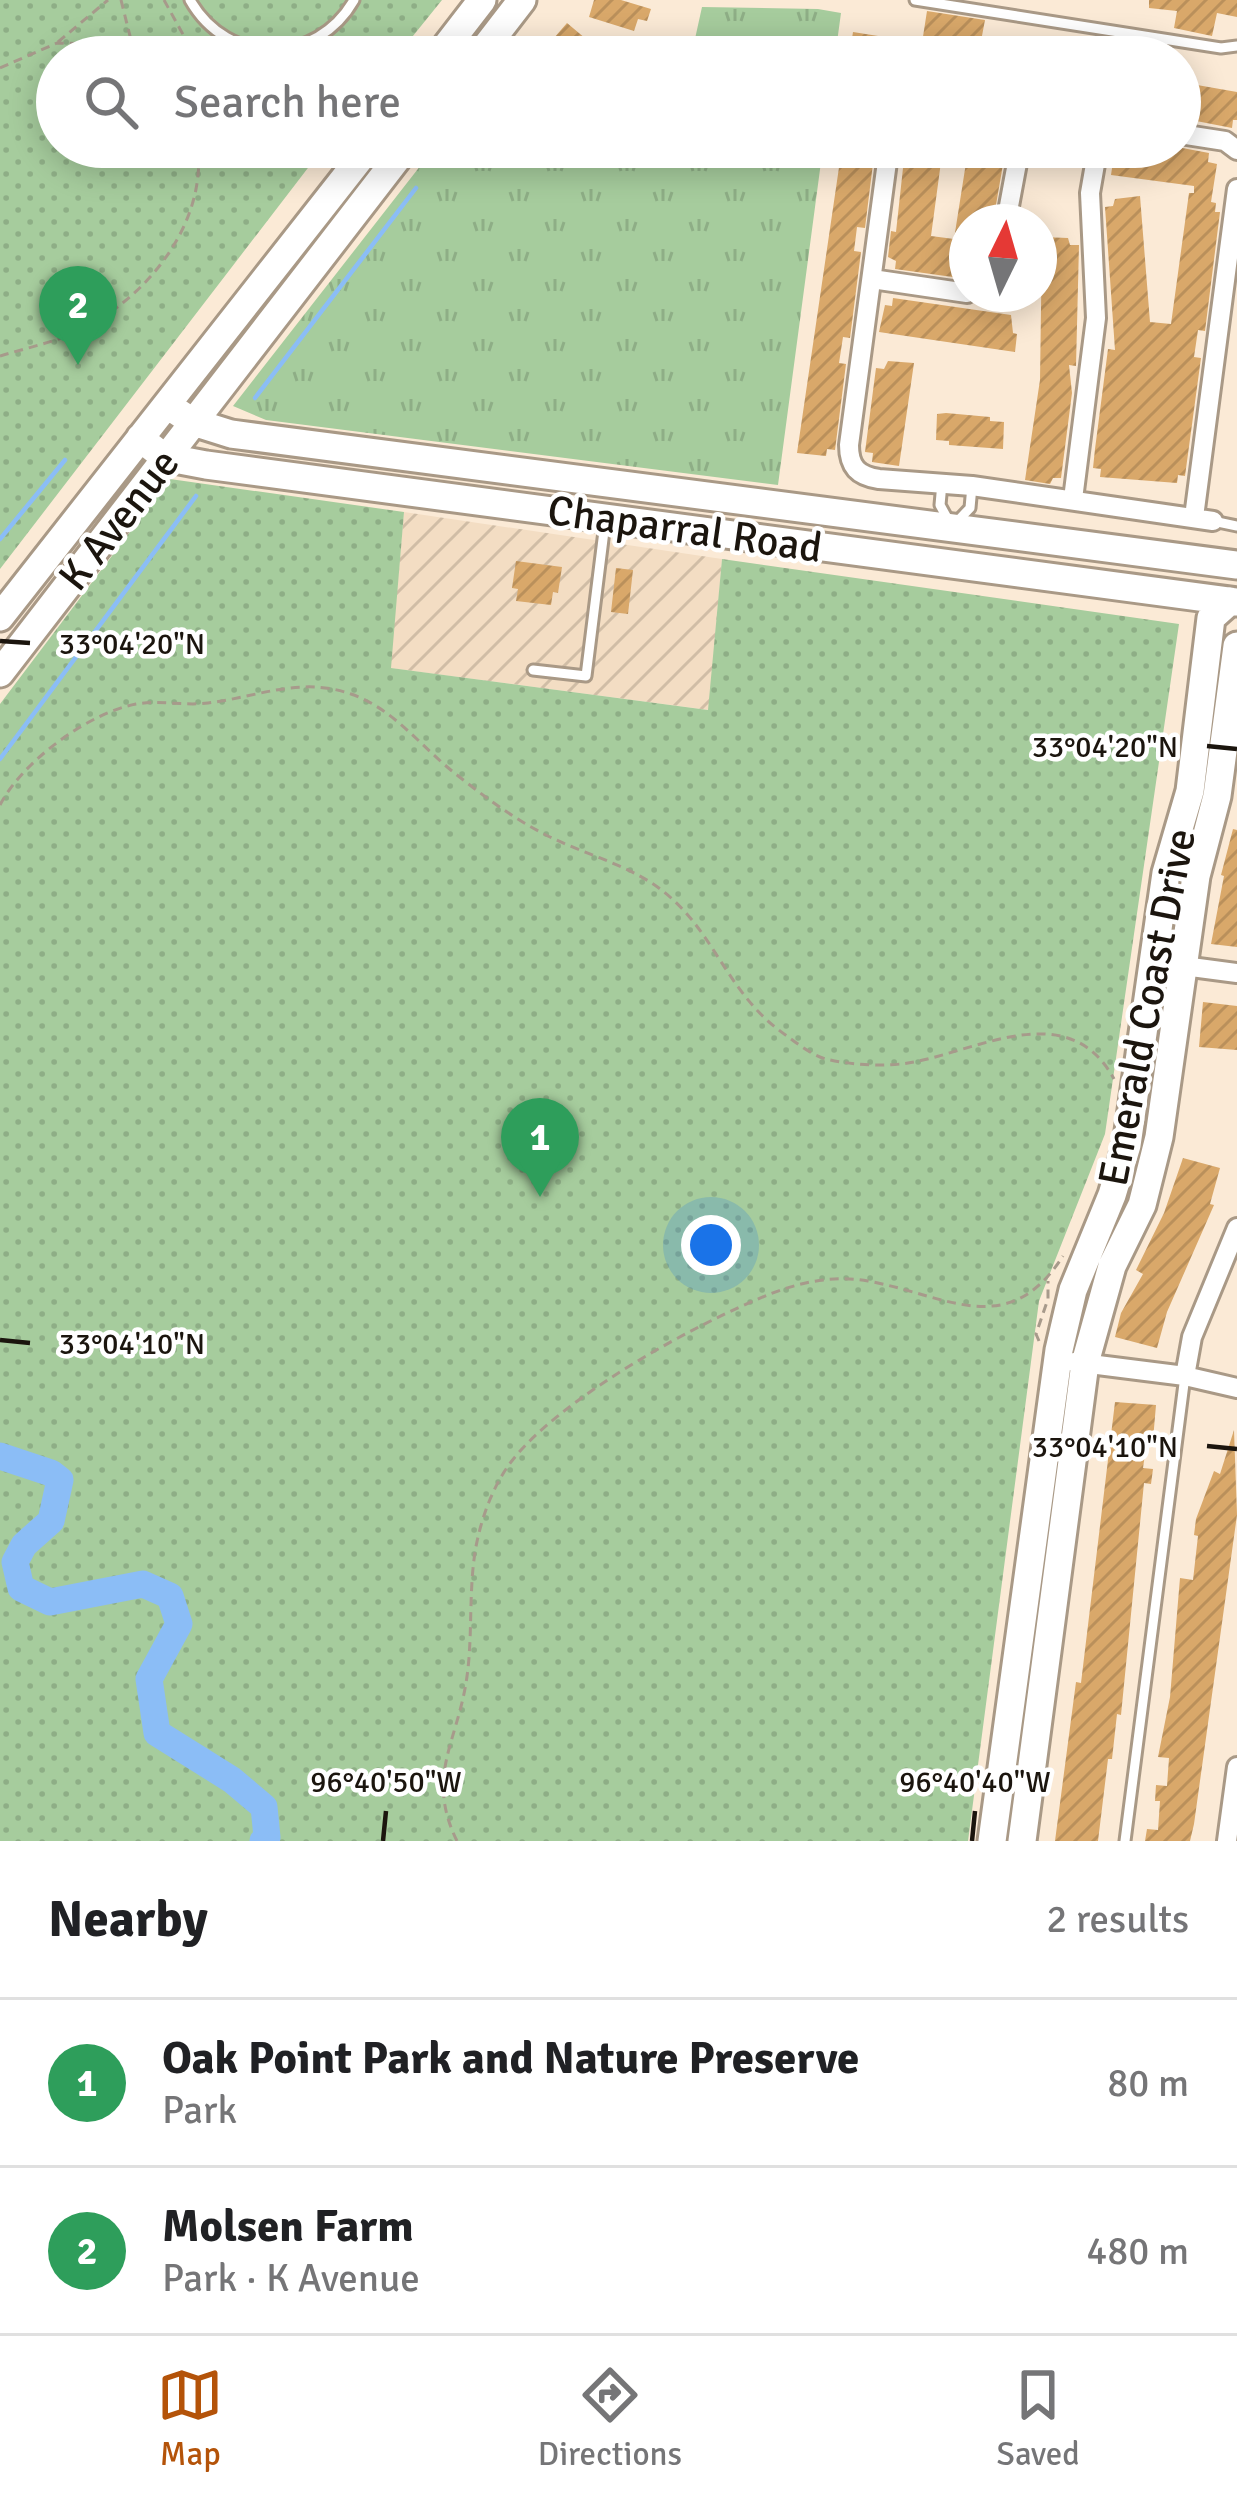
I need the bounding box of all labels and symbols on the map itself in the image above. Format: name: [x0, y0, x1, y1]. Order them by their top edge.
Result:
north arrow: [949, 204, 1057, 312]
pin: 2: [39, 266, 117, 365]
street label: K Avenue: [48, 439, 190, 601]
street label: Chaparral Road: [544, 485, 825, 574]
text: 33°04'20"N: [59, 626, 205, 663]
text: 33°04'20"N: [1032, 729, 1178, 766]
street label: Emerald Coast Drive: [1088, 824, 1207, 1190]
pin: 1: [501, 1098, 579, 1197]
your location: [681, 1215, 741, 1275]
text: 33°04'10"N: [59, 1326, 205, 1363]
text: 33°04'10"N: [1032, 1429, 1178, 1466]
text: 96°40'50"W: [310, 1764, 462, 1801]
text: 96°40'40"W: [899, 1764, 1051, 1801]

